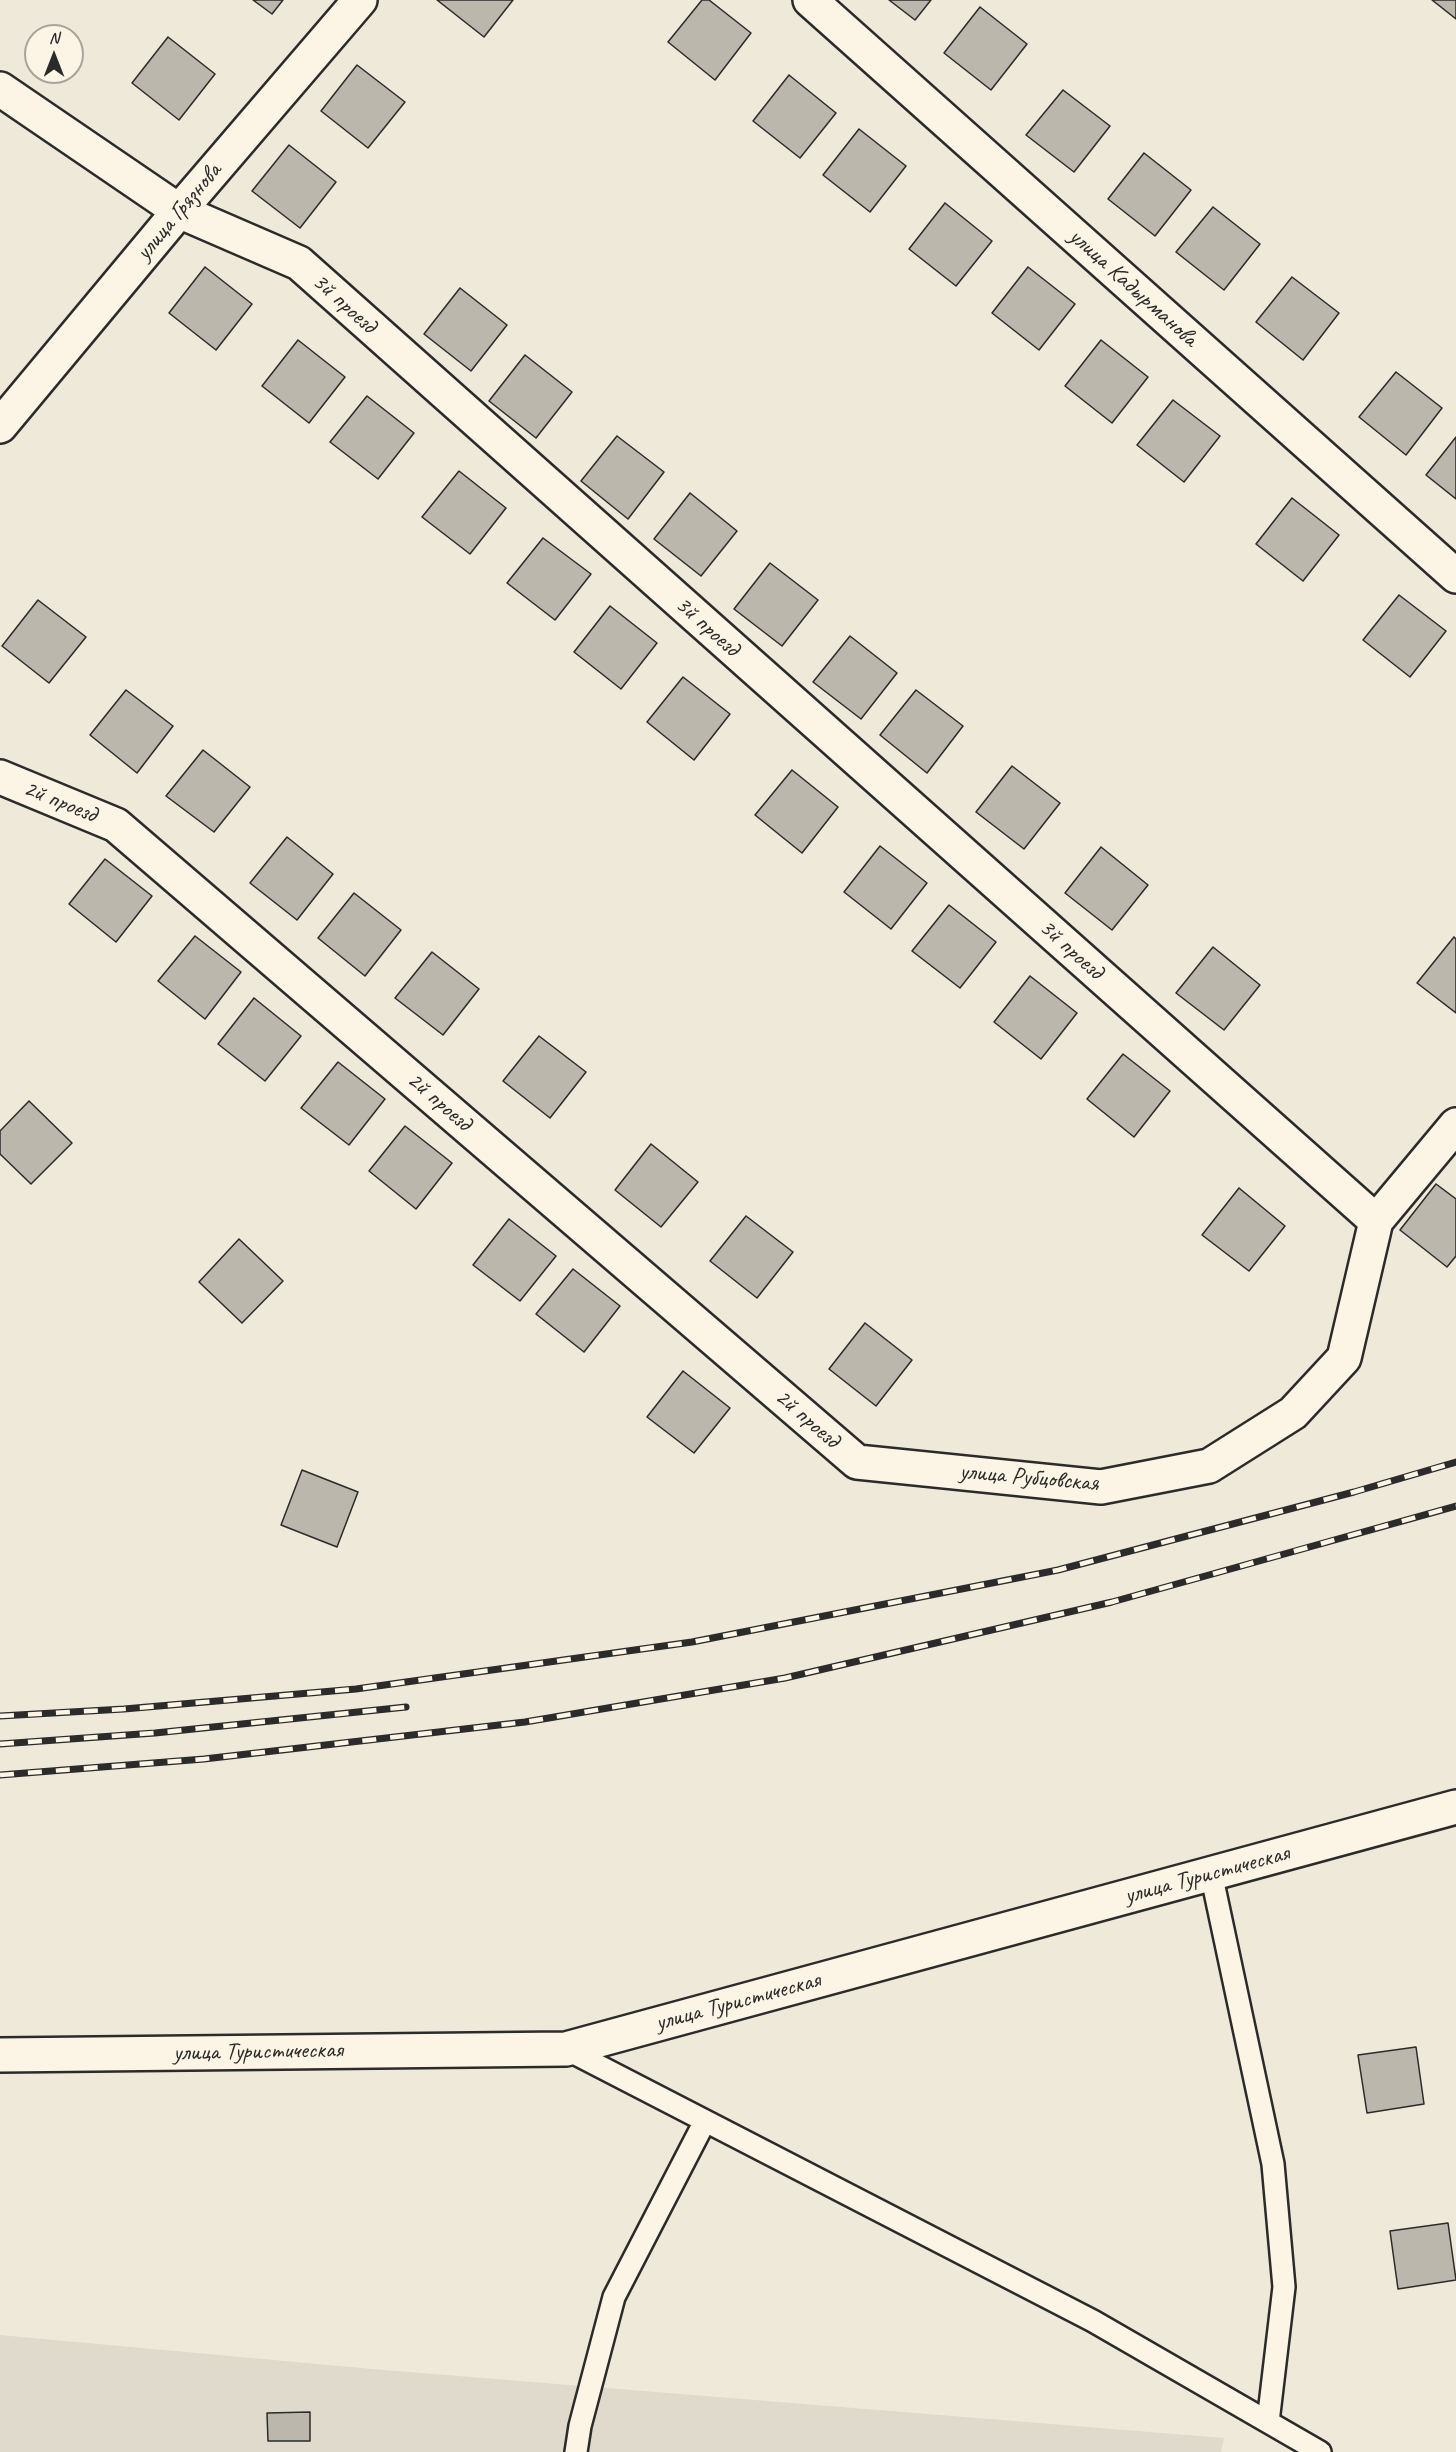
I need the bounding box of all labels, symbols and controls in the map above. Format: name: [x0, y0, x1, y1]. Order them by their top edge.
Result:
north arrow: [24, 24, 84, 84]
text: N: [49, 28, 59, 48]
street label: улица Грязнова: [130, 158, 228, 266]
street label: улица Кадырманова: [1063, 223, 1203, 353]
street label: 3й проезд: [306, 268, 382, 340]
street label: 3й проезд: [669, 591, 745, 663]
street label: 2й проезд: [19, 774, 101, 830]
street label: 3й проезд: [1033, 914, 1109, 986]
street label: 2й проезд: [401, 1066, 477, 1138]
street label: 2й проезд: [769, 1383, 845, 1455]
street label: улица Рубцовская: [958, 1458, 1100, 1498]
street label: улица Туристическая: [1121, 1839, 1293, 1911]
street label: улица Туристическая: [652, 1966, 824, 2038]
street label: улица Туристическая: [173, 2036, 343, 2068]

